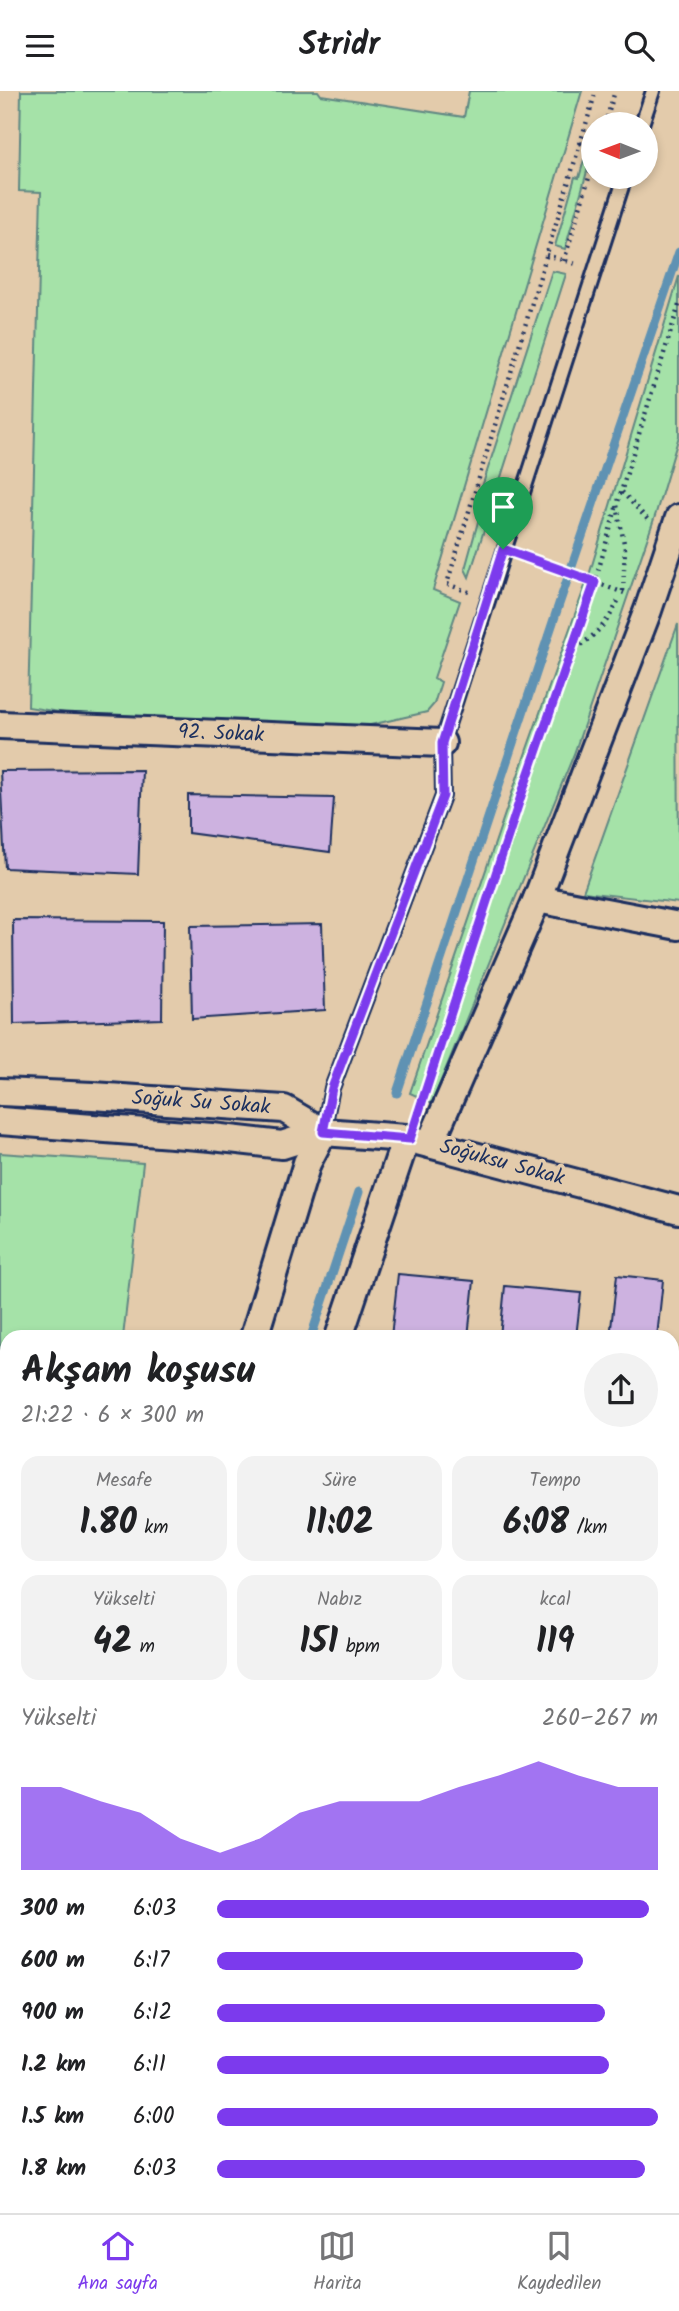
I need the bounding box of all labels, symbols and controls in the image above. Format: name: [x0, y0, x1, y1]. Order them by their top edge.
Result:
text: Stridr: [299, 20, 380, 71]
icon: menu: [21, 27, 59, 65]
icon: search: [620, 27, 658, 65]
north arrow: [581, 112, 658, 189]
map controls: [581, 112, 658, 189]
pin: [473, 477, 533, 549]
icon: arrive: [484, 488, 522, 526]
street label: 92. Sokak: [177, 716, 265, 752]
street label: Soğuk Su Sokak: [131, 1082, 272, 1124]
street label: Soğuksu Sokak: [436, 1130, 568, 1196]
text: Akşam koşusu: [21, 1342, 255, 1402]
button: share: [584, 1353, 658, 1427]
text: 21:22 · 6 × 300 m: [21, 1398, 204, 1434]
text: Mesafe: [96, 1466, 152, 1496]
text: Süre: [322, 1466, 357, 1496]
text: Tempo: [529, 1466, 581, 1496]
text: 1.80: [79, 1496, 137, 1552]
text: 11:02: [305, 1496, 374, 1552]
text: 6:08: [503, 1496, 569, 1552]
text: km: [137, 1513, 168, 1543]
text: /km: [569, 1513, 607, 1543]
text: Yükselti: [93, 1585, 155, 1615]
text: Nabız: [317, 1585, 362, 1615]
text: kcal: [540, 1585, 571, 1615]
text: 42: [93, 1615, 132, 1671]
text: 151: [299, 1615, 338, 1671]
text: 119: [536, 1615, 575, 1671]
text: m: [132, 1632, 155, 1662]
text: bpm: [338, 1632, 380, 1662]
text: Yükselti: [21, 1701, 96, 1737]
text: 260–267 m: [542, 1701, 658, 1737]
text: 300 m: [21, 1891, 85, 1927]
text: 6:03: [133, 1891, 176, 1927]
text: 600 m: [21, 1943, 85, 1979]
text: 6:17: [133, 1943, 169, 1979]
text: 900 m: [21, 1995, 84, 2031]
text: 6:12: [133, 1995, 172, 2031]
text: 1.2 km: [21, 2047, 86, 2083]
text: 6:11: [133, 2047, 166, 2083]
text: 1.5 km: [21, 2099, 84, 2135]
text: 6:00: [133, 2099, 174, 2135]
text: 1.8 km: [21, 2151, 86, 2187]
text: 6:03: [133, 2151, 176, 2187]
tab: Ana sayfa: [78, 2227, 158, 2299]
tab: Harita: [313, 2227, 362, 2299]
tab: Kaydedilen: [517, 2227, 601, 2299]

